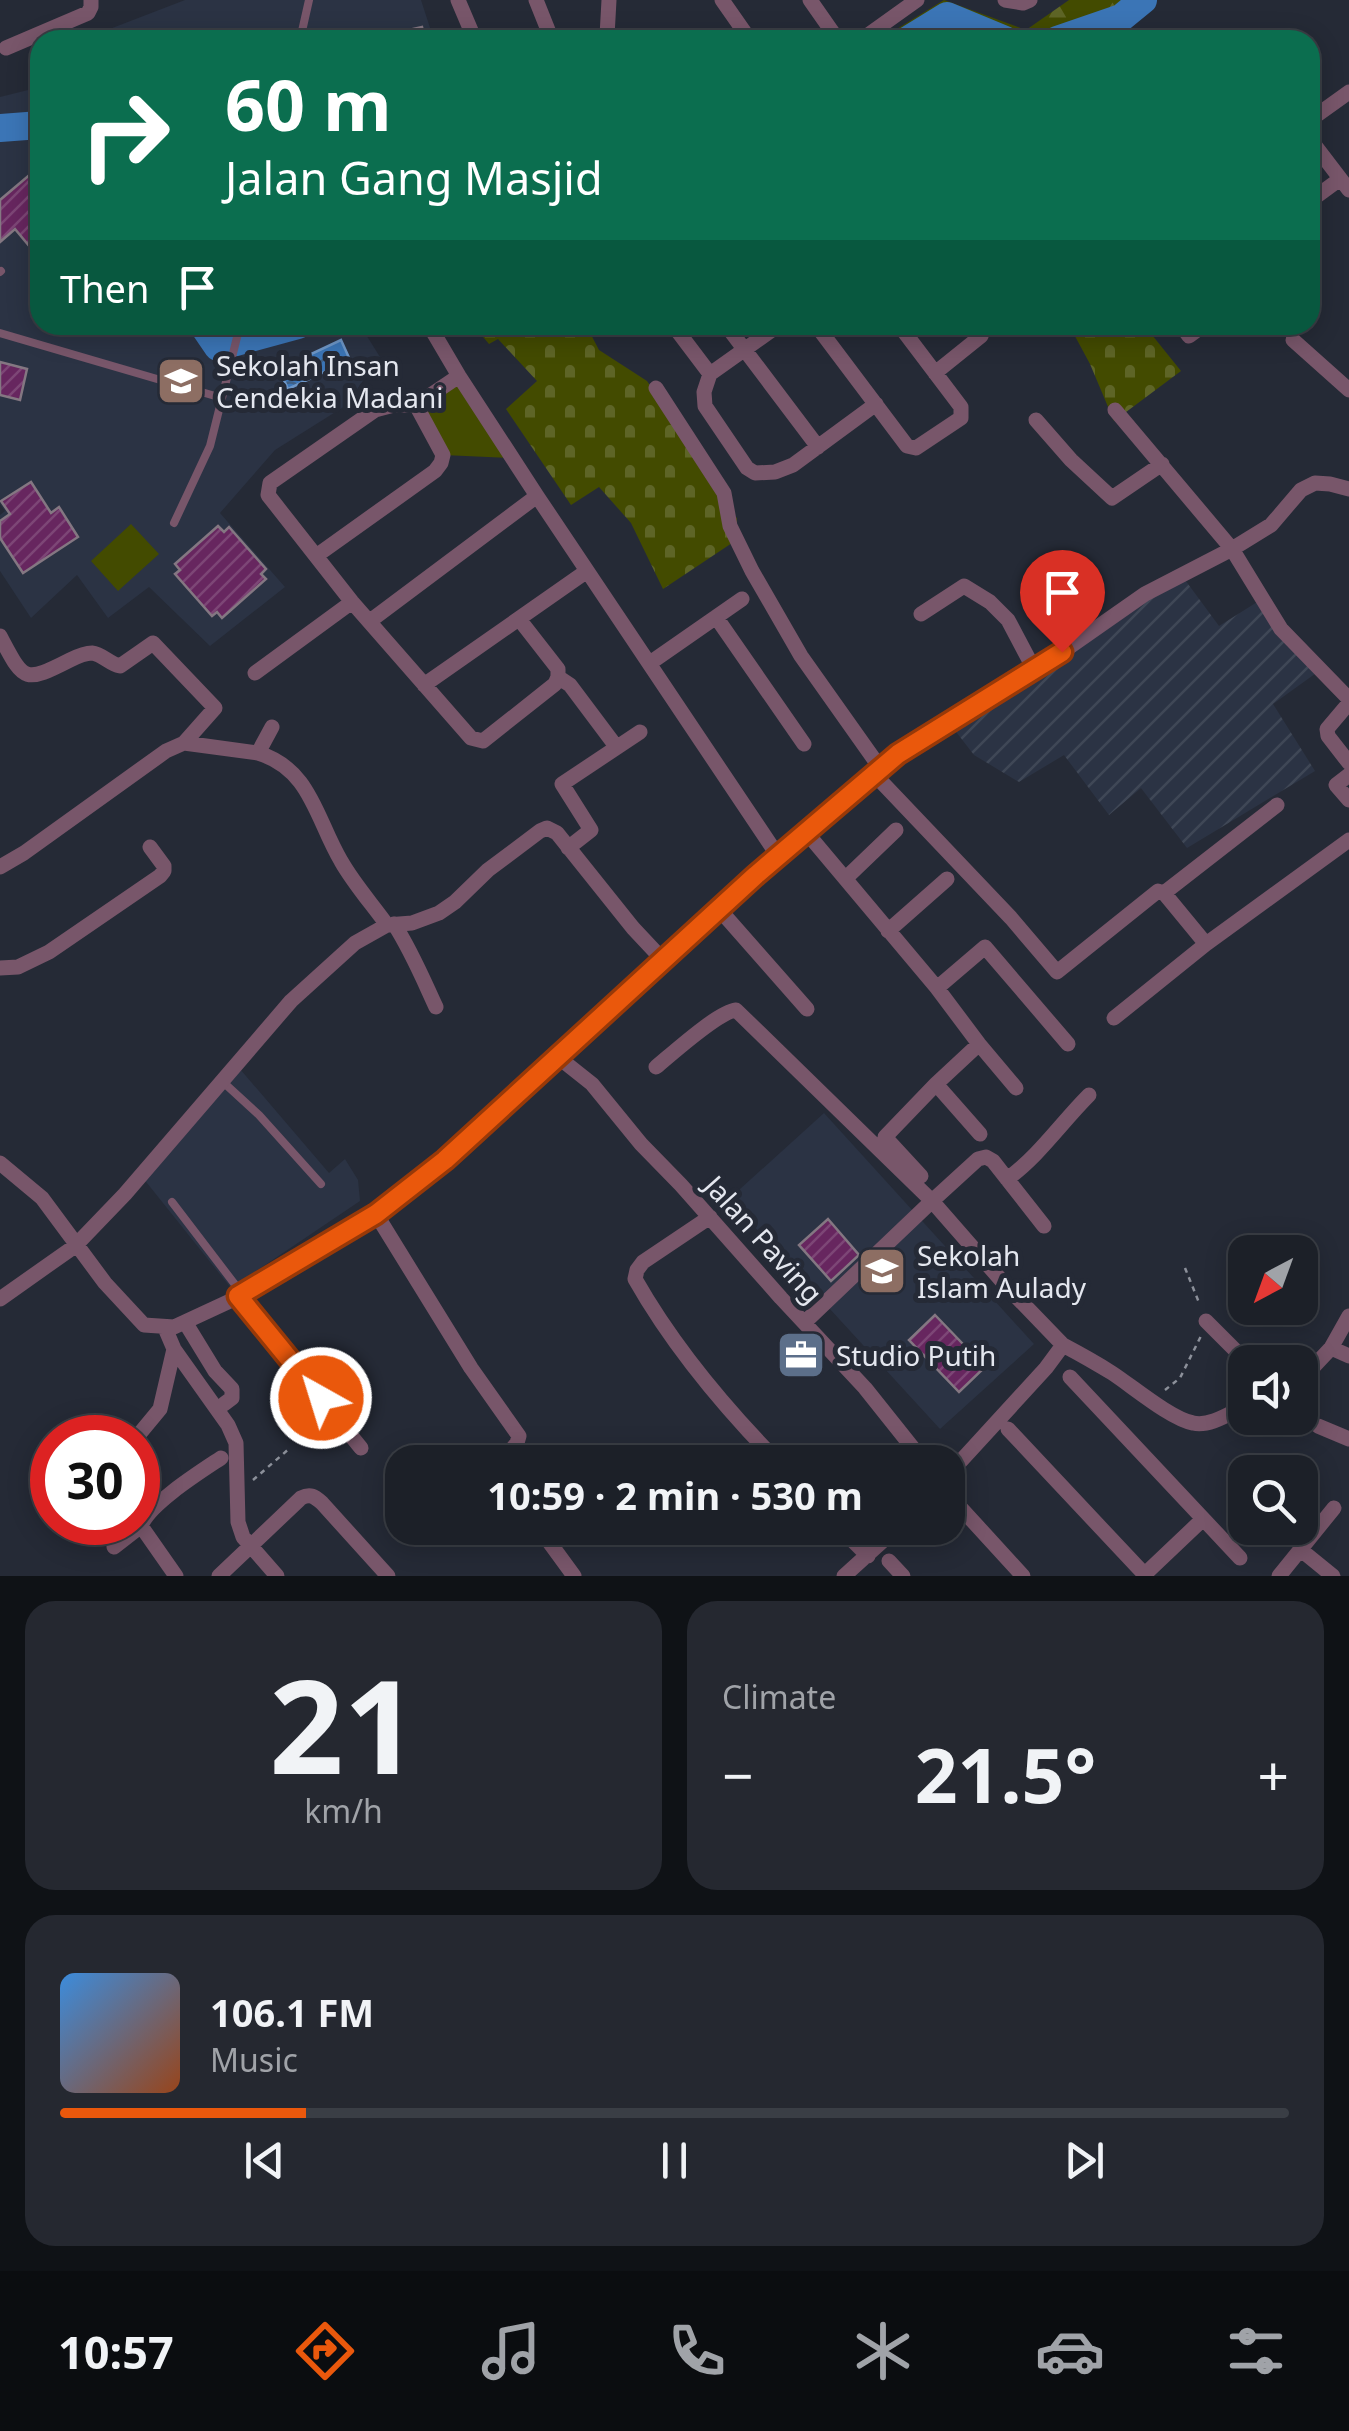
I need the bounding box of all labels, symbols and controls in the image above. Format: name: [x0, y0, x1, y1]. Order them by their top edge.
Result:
text: 60 m: [225, 56, 392, 152]
icon: right: [60, 70, 190, 200]
text: Jalan Gang Masjid: [225, 147, 603, 208]
icon: arrive: [170, 260, 225, 315]
text: Then: [60, 262, 150, 314]
place label: Sekolah Insan Cendekia Madani: [216, 346, 444, 416]
school or university icon: Sekolah Insan Cendekia Madani: [155, 355, 207, 407]
pin: [1020, 550, 1105, 653]
icon: arrive: [1035, 565, 1090, 620]
street label: Jalan Paving: [695, 1165, 831, 1311]
north arrow: [1228, 1235, 1318, 1325]
map controls: [1228, 1235, 1318, 1545]
place label: Sekolah Islam Aulady: [917, 1236, 1087, 1306]
school or university icon: Sekolah Islam Aulady: [856, 1245, 908, 1297]
office icon: Studio Putih: [775, 1329, 827, 1381]
place label: Studio Putih: [836, 1336, 996, 1374]
button: sound: [1228, 1345, 1318, 1435]
position arrow: [269, 1346, 373, 1450]
speed limit sign: 30: [30, 1415, 160, 1545]
button: search: [1228, 1455, 1318, 1545]
text: 10:59 · 2 min · 530 m: [487, 1469, 863, 1521]
text: 21: [269, 1635, 418, 1812]
text: Climate: [722, 1675, 836, 1718]
text: 21.5°: [915, 1723, 1096, 1825]
text: −: [722, 1737, 753, 1812]
text: +: [1258, 1737, 1289, 1812]
text: km/h: [304, 1789, 383, 1832]
text: 106.1 FM: [210, 1986, 374, 2038]
text: Music: [210, 2038, 298, 2081]
icon: previous: [237, 2133, 292, 2188]
icon: pause: [647, 2133, 702, 2188]
icon: next: [1057, 2133, 1112, 2188]
icon: directions: [290, 2316, 360, 2386]
icon: music: [476, 2316, 546, 2386]
icon: phone: [662, 2316, 732, 2386]
icon: climate: [848, 2316, 918, 2386]
icon: car: [1035, 2316, 1105, 2386]
icon: filters: [1221, 2316, 1291, 2386]
text: 10:57: [58, 2321, 174, 2382]

